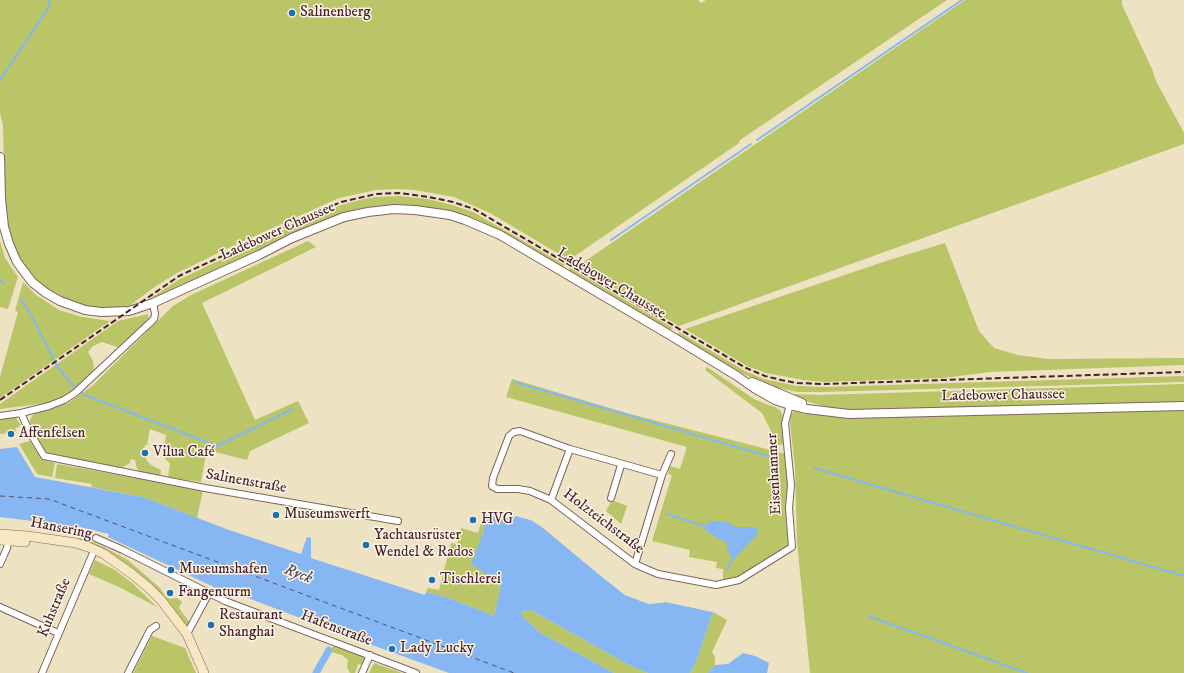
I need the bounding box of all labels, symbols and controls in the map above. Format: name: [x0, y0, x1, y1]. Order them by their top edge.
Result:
place label: Salinenberg: [300, 4, 371, 22]
marker: Salinenberg: [287, 8, 297, 18]
street label: Ladebower Chaussee: [218, 199, 338, 265]
street label: Ladebower Chaussee: [553, 244, 669, 324]
street label: Ladebower Chaussee: [941, 386, 1065, 406]
place label: Affenfelsen: [19, 425, 85, 443]
marker: Affenfelsen: [6, 429, 16, 439]
street label: Eisenhammer: [764, 433, 786, 515]
place label: Vilua Café: [153, 444, 215, 462]
marker: Vilua Café: [140, 448, 150, 458]
street label: Salinenstraße: [204, 466, 288, 498]
street label: Holzteichstraße: [559, 486, 647, 558]
place label: Museumswerft: [284, 506, 370, 524]
marker: Museumswerft: [271, 510, 281, 520]
place label: HVG: [481, 511, 513, 529]
street label: Hansering: [29, 514, 93, 544]
marker: HVG: [468, 515, 478, 525]
place label: Yachtausrüster Wendel & Rados: [374, 527, 473, 562]
marker: Yachtausrüster Wendel & Rados: [361, 540, 371, 550]
place label: Museumshafen: [179, 561, 267, 579]
water label: Ryck: [281, 561, 315, 589]
marker: Museumshafen: [166, 565, 176, 575]
place label: Tischlerei: [440, 571, 501, 589]
marker: Tischlerei: [427, 575, 437, 585]
street label: Kuhstraße: [34, 576, 76, 640]
place label: Fangenturm: [178, 584, 251, 602]
marker: Fangenturm: [165, 588, 175, 598]
place label: Restaurant Shanghai: [219, 607, 283, 642]
street label: Hafenstraße: [298, 607, 374, 651]
marker: Restaurant Shanghai: [206, 620, 216, 630]
place label: Lady Lucky: [400, 640, 474, 658]
marker: Lady Lucky: [387, 644, 397, 654]

